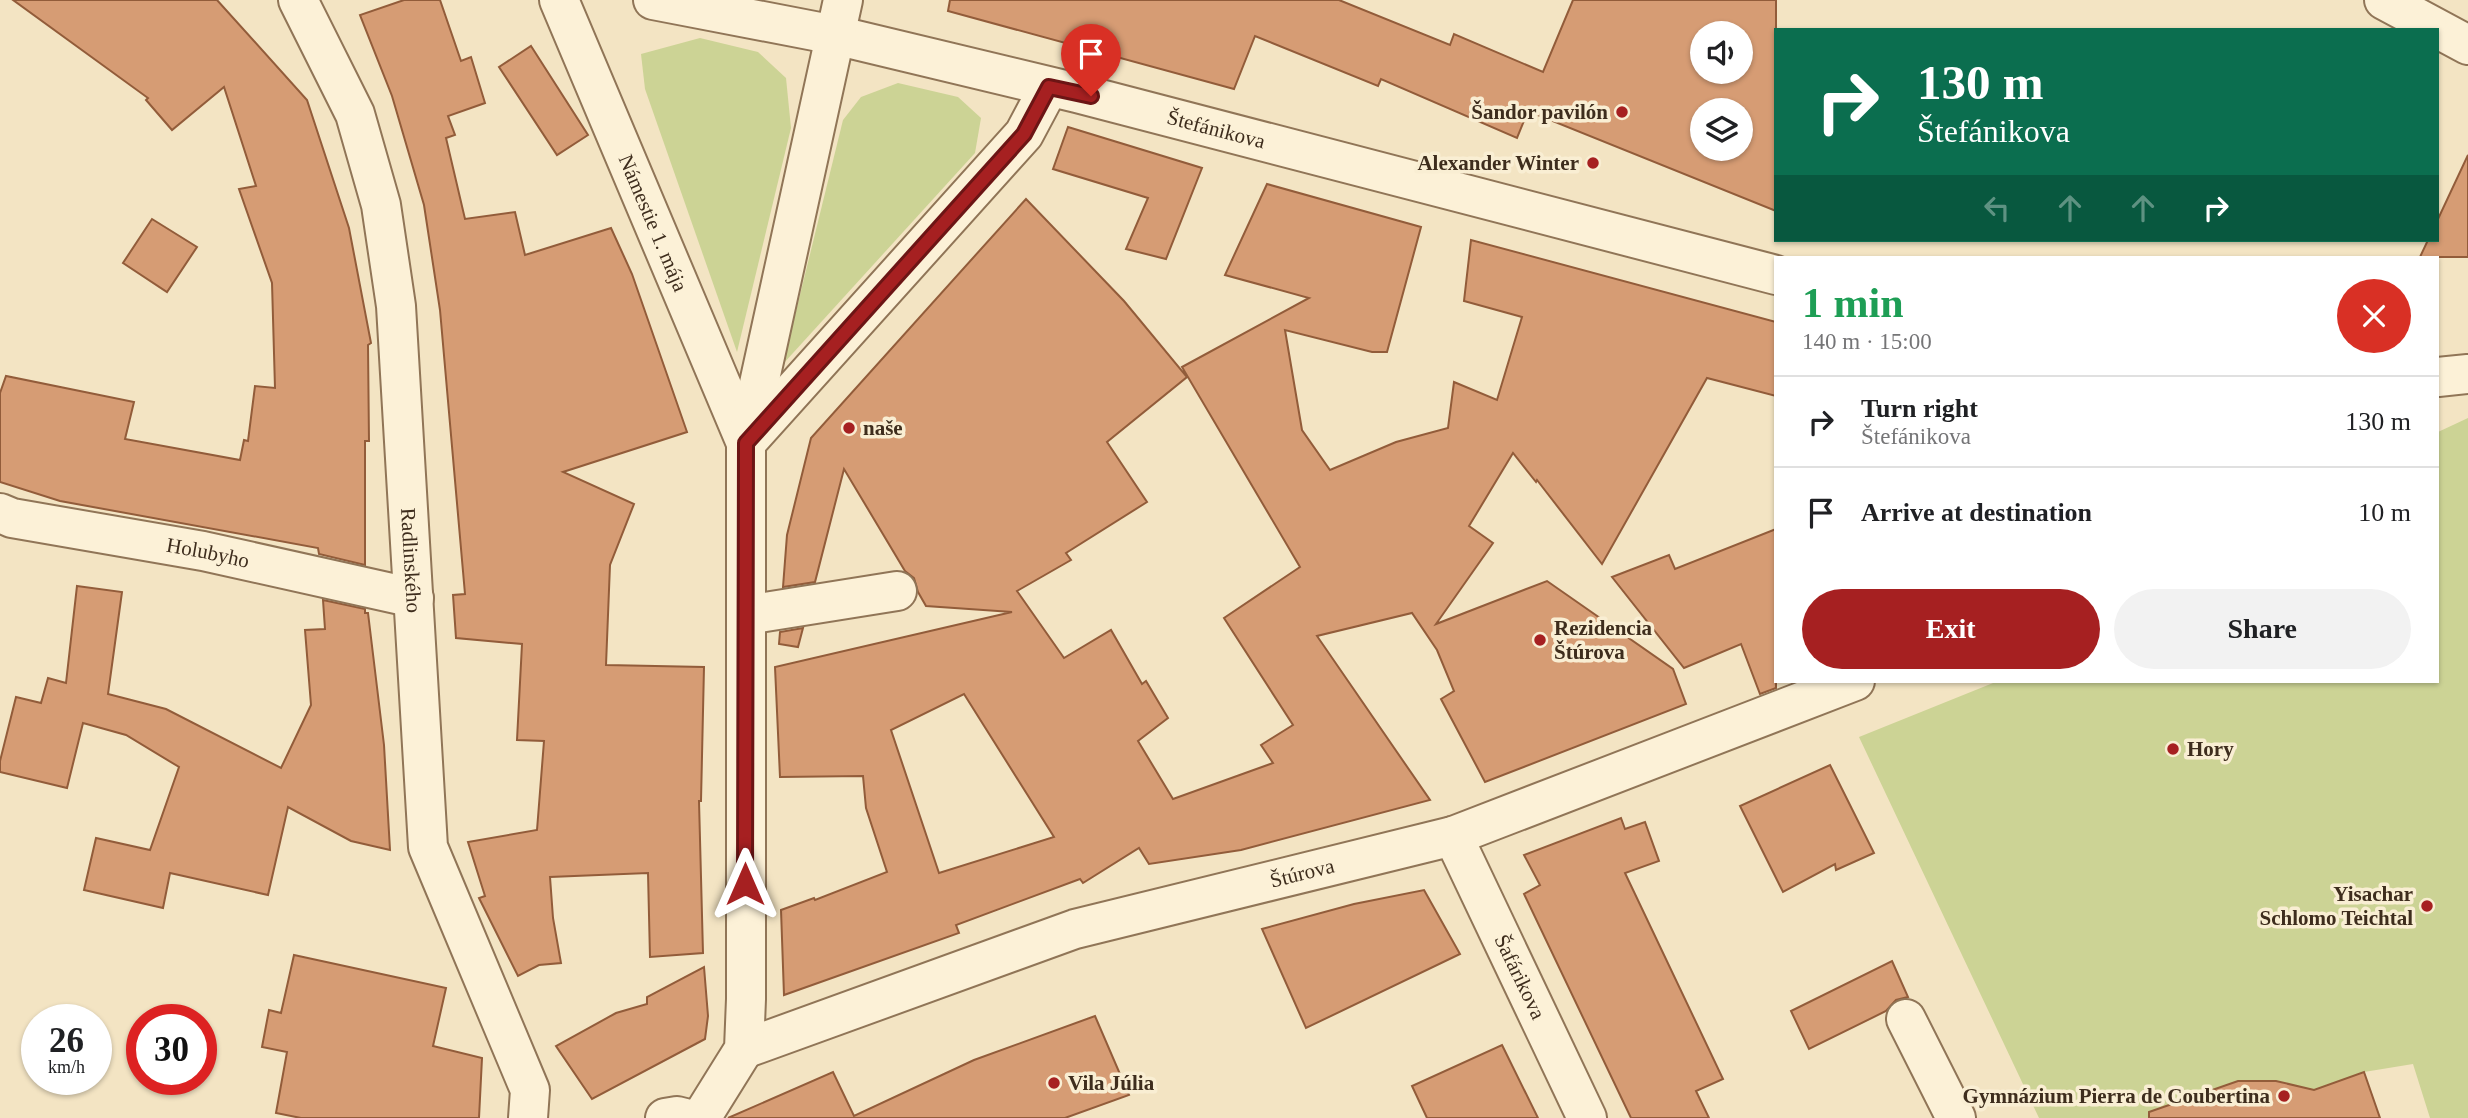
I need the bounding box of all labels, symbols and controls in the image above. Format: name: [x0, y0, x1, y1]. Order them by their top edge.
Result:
map controls: [1690, 21, 1753, 161]
button: sound: [1690, 21, 1753, 84]
pin: [1061, 24, 1121, 96]
icon: arrive: [1072, 35, 1110, 73]
text: 130 m: [1917, 55, 2044, 110]
icon: right: [1802, 56, 1893, 147]
button: layers: [1690, 98, 1753, 161]
place label: Šandor pavilón: [1471, 100, 1608, 124]
marker: Šandor pavilón: [1614, 104, 1630, 120]
street label: Štefánikova: [1165, 105, 1268, 154]
text: Štefánikova: [1917, 113, 2070, 149]
street label: Námestie 1. mája: [614, 151, 693, 296]
place label: Alexander Winter: [1417, 151, 1579, 175]
marker: Alexander Winter: [1585, 155, 1601, 171]
icon: left: [1978, 189, 2016, 227]
icon: ahead: [2051, 189, 2089, 227]
icon: ahead: [2124, 189, 2162, 227]
icon: right: [2197, 189, 2235, 227]
button: close: [2337, 279, 2411, 353]
text: 1 min: [1802, 280, 1904, 326]
text: 140 m · 15:00: [1802, 329, 1932, 354]
text: Turn right: [1861, 394, 1978, 423]
icon: right: [1802, 403, 1840, 441]
text: 130 m: [2345, 407, 2411, 436]
place label: naše: [863, 416, 903, 440]
marker: naše: [841, 420, 857, 436]
text: Štefánikova: [1861, 424, 1971, 449]
icon: arrive: [1802, 494, 1840, 532]
text: Arrive at destination: [1861, 498, 2092, 527]
text: 10 m: [2358, 498, 2411, 527]
street label: Radlinského: [396, 507, 426, 613]
street label: Holubyho: [165, 533, 252, 573]
button: Exit: [1802, 589, 2100, 669]
button: Share: [2114, 589, 2411, 669]
place label: Rezidencia Štúrova: [1554, 616, 1652, 664]
marker: Rezidencia Štúrova: [1532, 632, 1548, 648]
place label: Hory: [2187, 737, 2234, 761]
marker: Hory: [2165, 741, 2181, 757]
position arrow: [708, 847, 782, 921]
street label: Štúrova: [1268, 853, 1337, 893]
place label: Yisachar Schlomo Teichtal: [2260, 882, 2413, 930]
marker: Yisachar Schlomo Teichtal: [2419, 898, 2435, 914]
street label: Šafárikova: [1490, 931, 1551, 1024]
speed limit sign: 30: [126, 1004, 217, 1095]
text: 26: [49, 1021, 84, 1060]
text: km/h: [48, 1057, 85, 1077]
place label: Vila Júlia: [1068, 1071, 1155, 1095]
marker: Vila Júlia: [1046, 1075, 1062, 1091]
place label: Gymnázium Pierra de Coubertina: [1963, 1084, 2270, 1108]
marker: Gymnázium Pierra de Coubertina: [2276, 1088, 2292, 1104]

